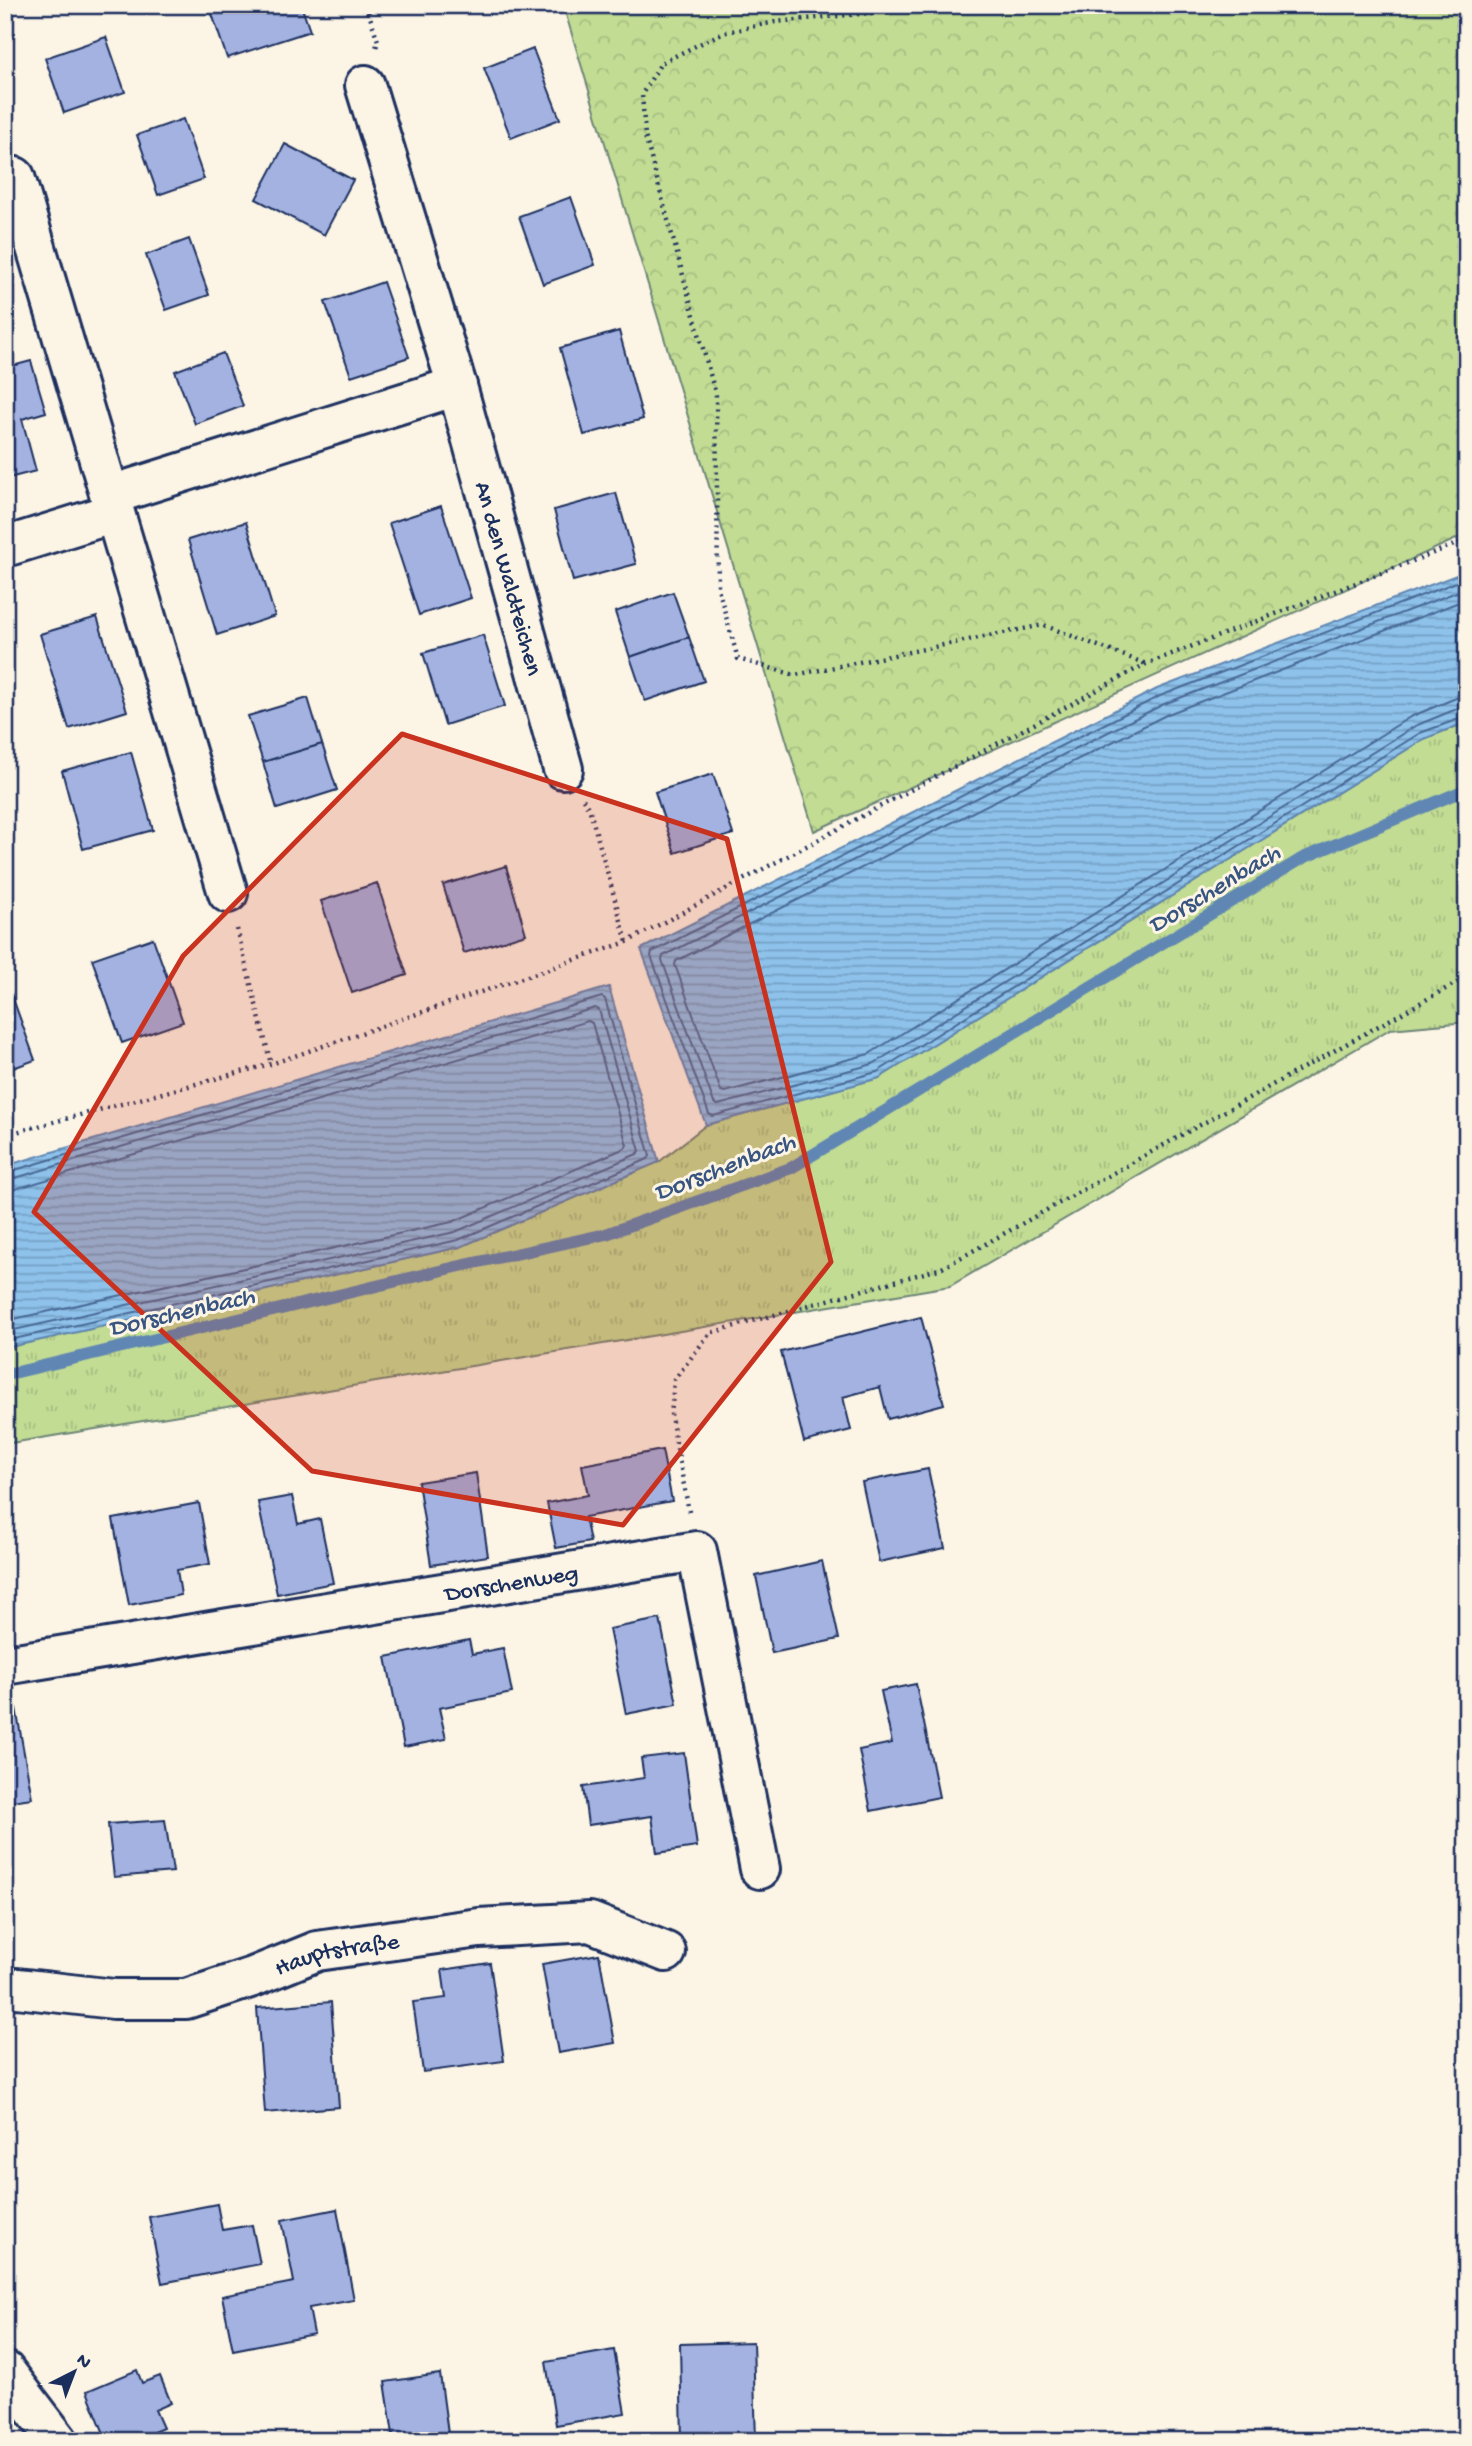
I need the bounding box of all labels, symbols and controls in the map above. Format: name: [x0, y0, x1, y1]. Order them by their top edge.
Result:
street label: An den Waldteichen: [466, 479, 548, 680]
water label: Dorschenbach: [1144, 839, 1288, 942]
water label: Dorschenbach: [651, 1128, 802, 1210]
water label: Dorschenbach: [106, 1282, 259, 1346]
street label: Dorschenweg: [441, 1560, 581, 1611]
street label: Hauptstraße: [271, 1928, 402, 1985]
north arrow: [38, 2338, 108, 2408]
text: N: [71, 2349, 95, 2375]

